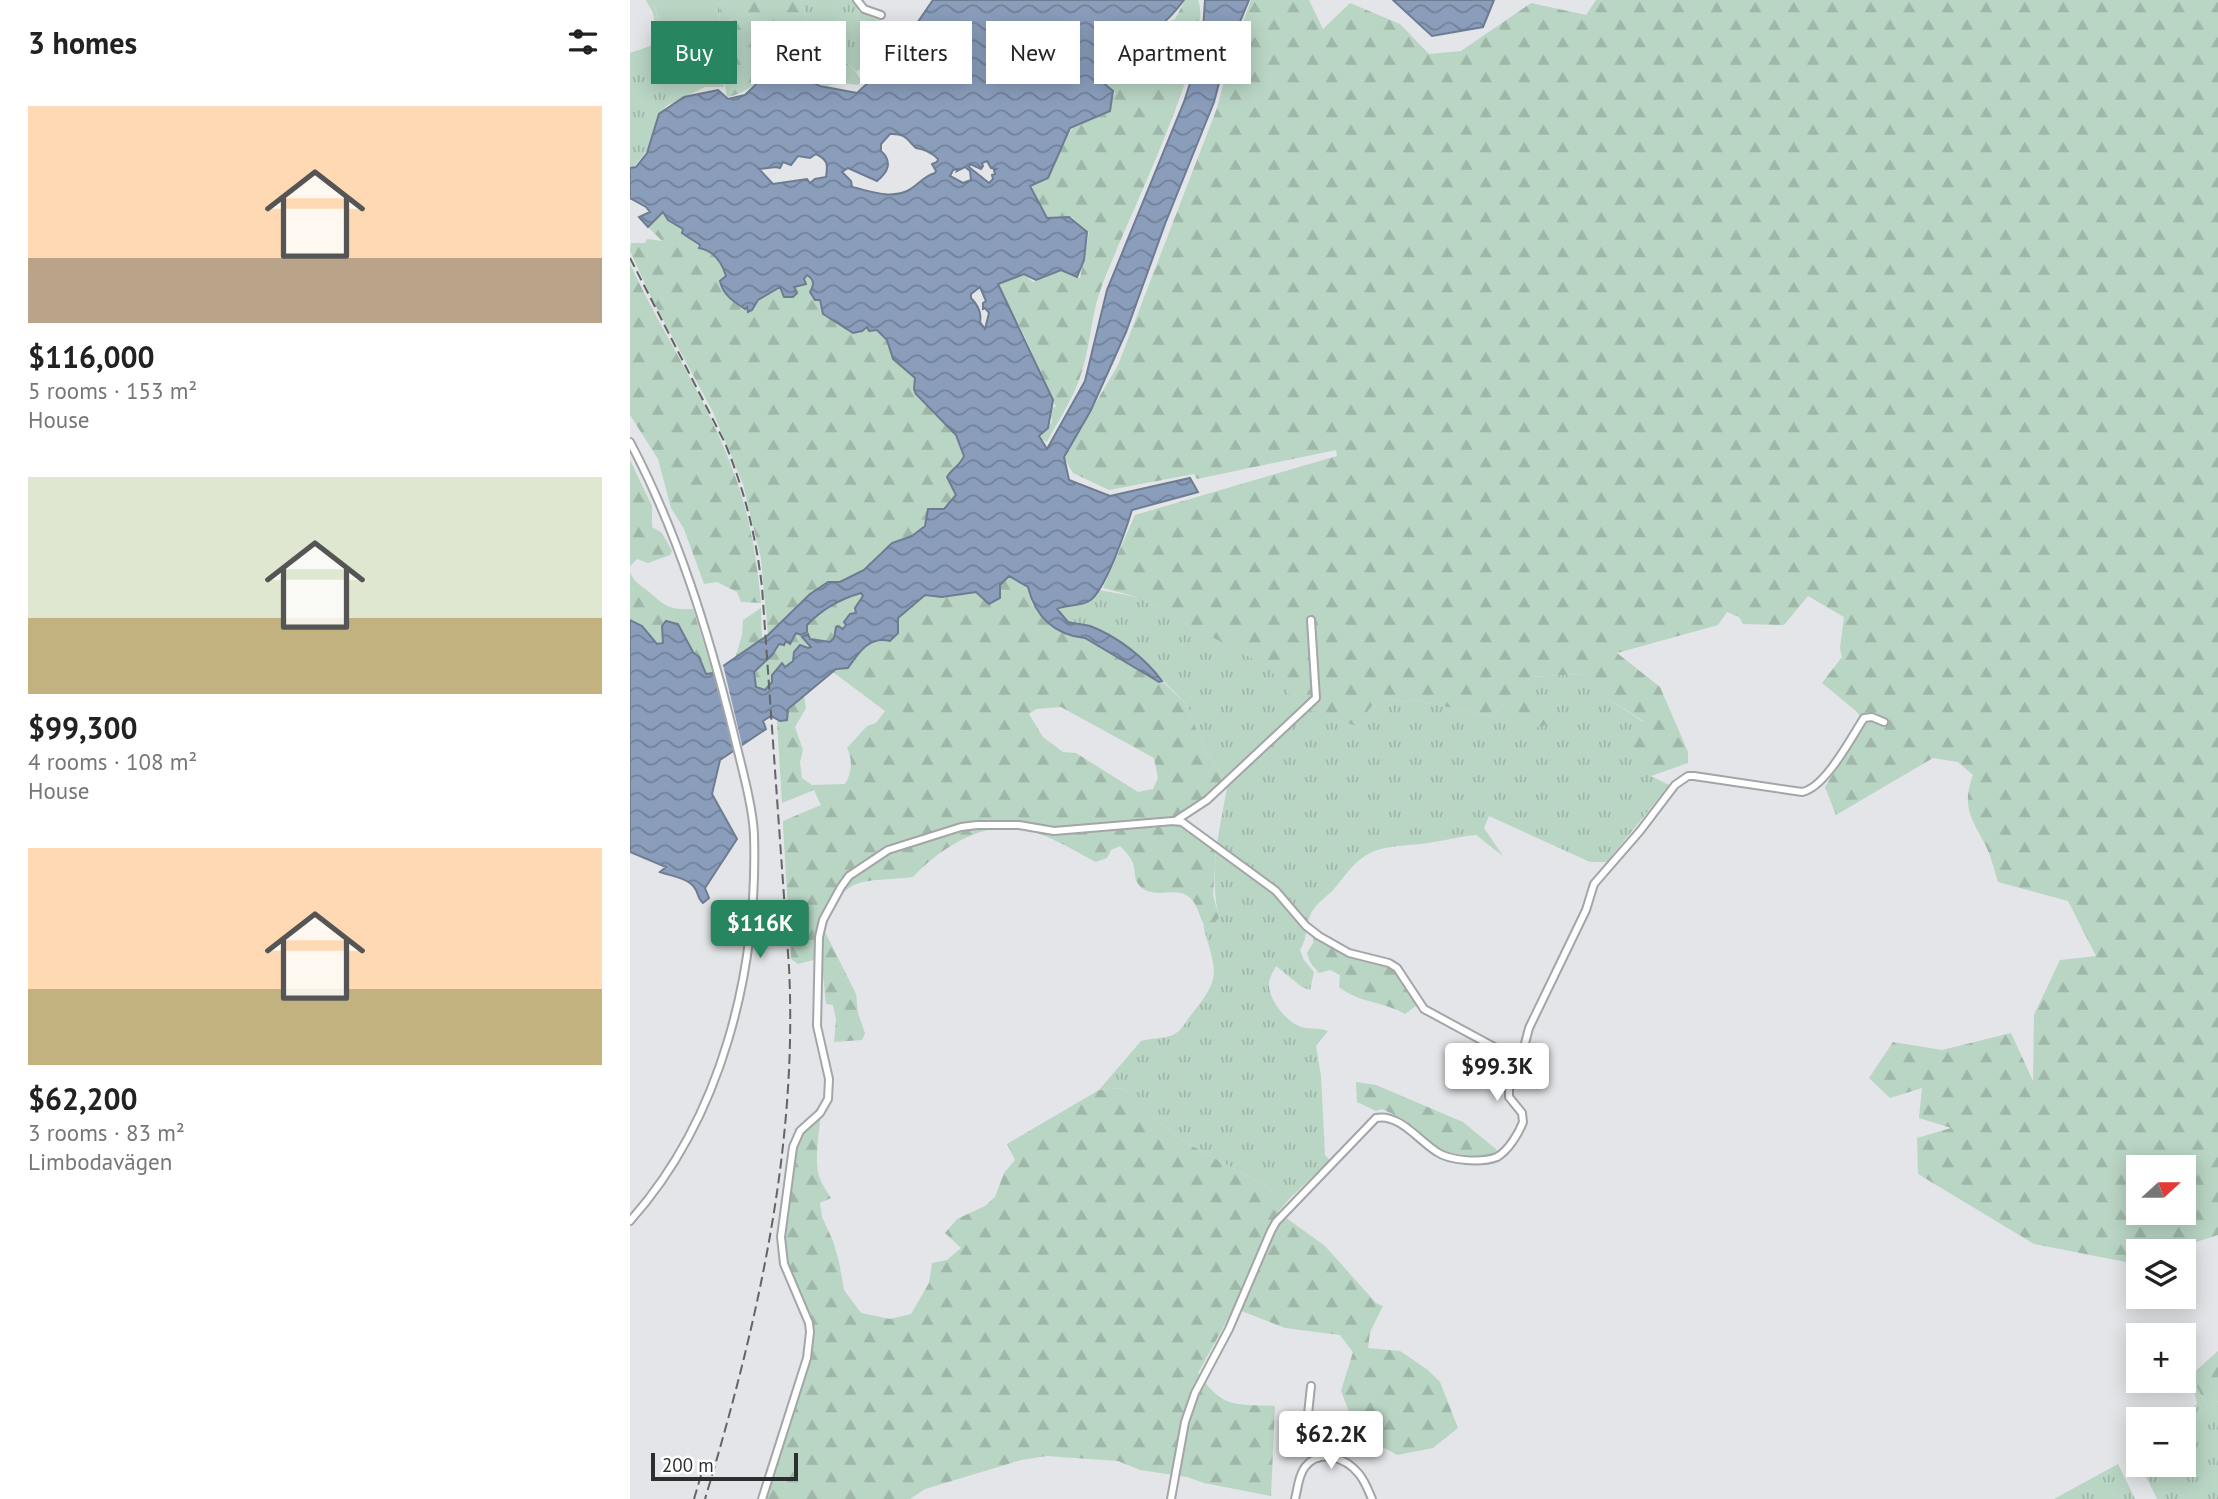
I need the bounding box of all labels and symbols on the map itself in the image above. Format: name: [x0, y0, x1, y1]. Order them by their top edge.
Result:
pin: $116K: [711, 900, 809, 960]
pin: $99.3K: [1440, 1044, 1554, 1103]
north arrow: [2126, 1155, 2196, 1225]
pin: $62.2K: [1274, 1412, 1388, 1471]
scale bar: [651, 1450, 798, 1482]

